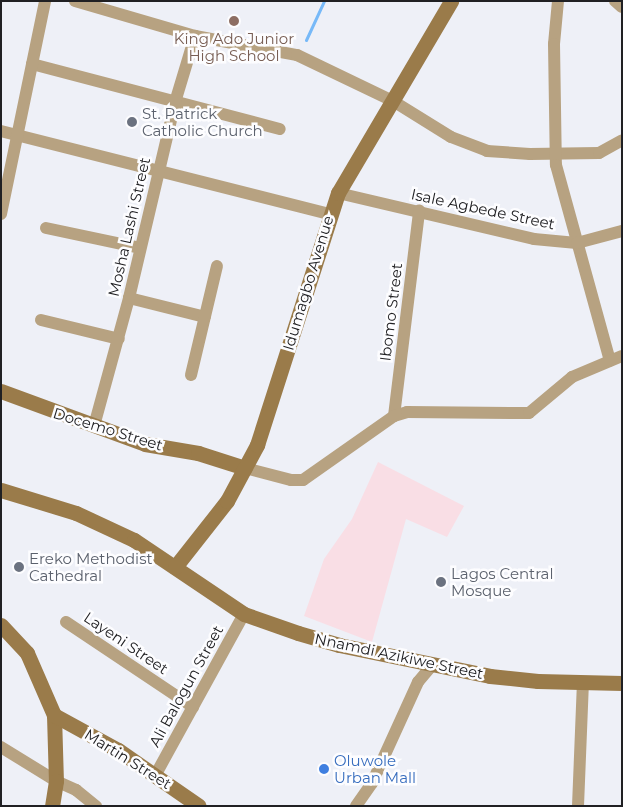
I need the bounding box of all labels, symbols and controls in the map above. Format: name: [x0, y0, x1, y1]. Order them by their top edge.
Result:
marker: King Ado Junior High School: [228, 15, 240, 27]
place label: King Ado Junior High School: [174, 29, 294, 64]
place label: St. Patrick Catholic Church: [142, 104, 263, 139]
marker: St. Patrick Catholic Church: [126, 116, 138, 128]
street label: Mosha Lashi Street: [104, 156, 154, 298]
street label: Isale Agbede Street: [410, 185, 556, 233]
street label: Idumagbo Avenue: [279, 213, 337, 353]
street label: Ibomo Street: [376, 262, 406, 362]
street label: Docemo Street: [51, 404, 165, 454]
place label: Ereko Methodist Cathedral: [29, 549, 153, 584]
marker: Ereko Methodist Cathedral: [13, 561, 25, 573]
place label: Lagos Central Mosque: [451, 564, 553, 599]
marker: Lagos Central Mosque: [435, 576, 447, 588]
street label: Layeni Street: [80, 608, 172, 678]
street label: Ali Balogun Street: [145, 622, 227, 750]
street label: Nnamdi Azikiwe Street: [313, 629, 485, 683]
street label: Martin Street: [81, 725, 175, 793]
place label: Oluwole Urban Mall: [334, 751, 416, 786]
marker: Oluwole Urban Mall: [318, 763, 330, 775]

